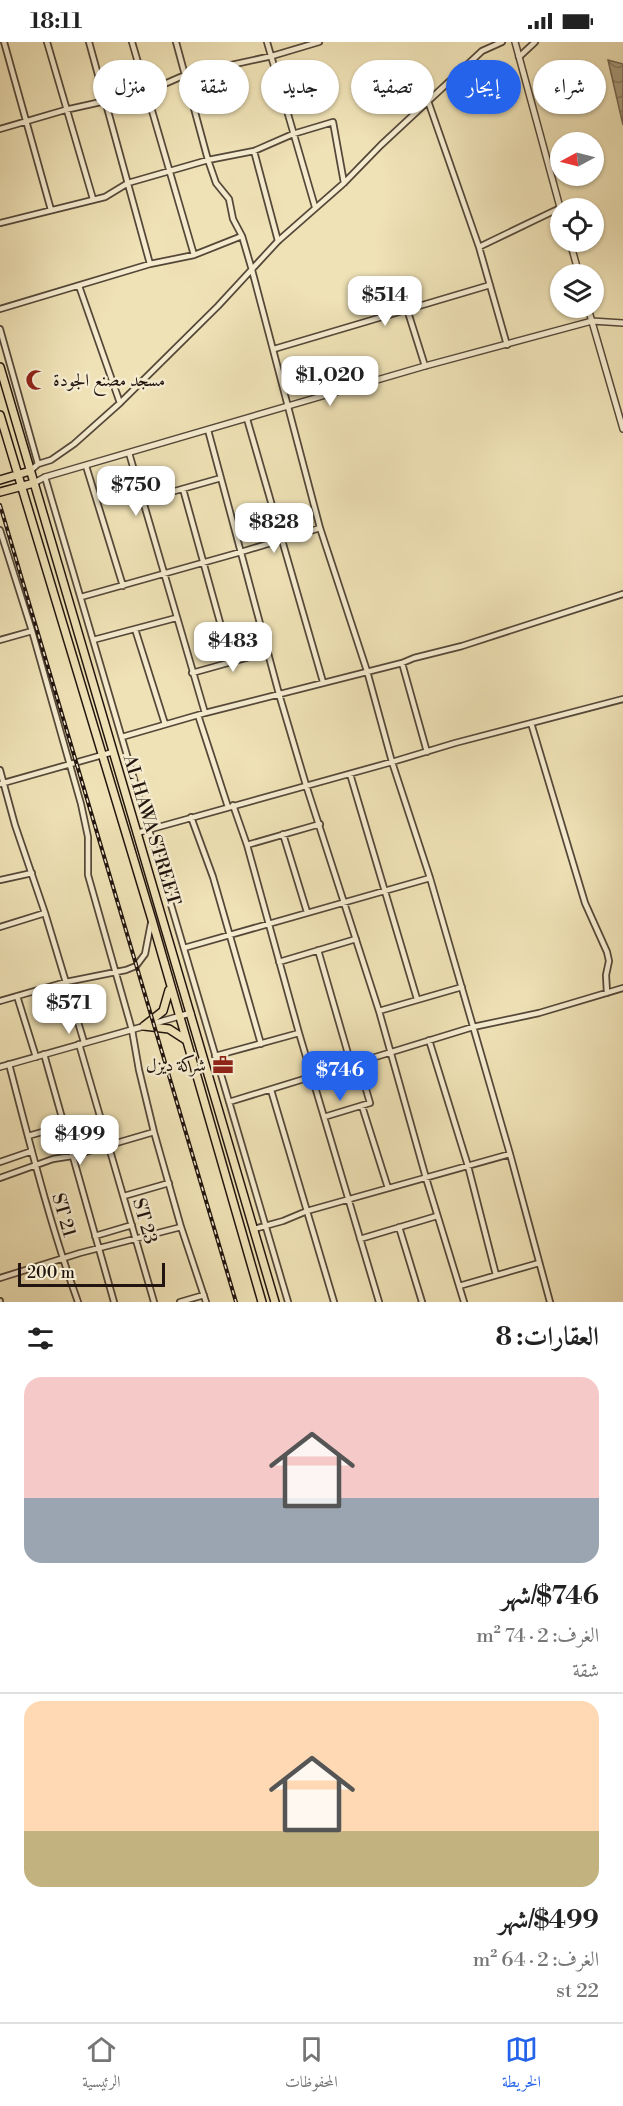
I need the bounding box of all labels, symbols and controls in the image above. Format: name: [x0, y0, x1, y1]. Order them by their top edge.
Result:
text: 18:11: [30, 8, 82, 35]
chip: منزل: [93, 60, 167, 114]
chip: شقة: [179, 60, 249, 114]
chip: جديد: [261, 60, 339, 114]
chip: تصفية: [351, 60, 434, 114]
chip: إيجار: [446, 60, 521, 114]
chip: شراء: [533, 60, 606, 114]
north arrow: [550, 132, 604, 186]
map controls: [550, 132, 604, 318]
button: locate: [550, 198, 604, 252]
button: layers: [550, 264, 604, 318]
pin: $514: [349, 276, 421, 327]
text: $514: [362, 283, 408, 308]
pin: $1,020: [281, 356, 379, 407]
text: $1,020: [295, 363, 365, 388]
mosque icon: مسجد مصنع الجودة: [24, 368, 48, 392]
place label: مسجد مصنع الجودة: [53, 369, 165, 396]
pin: $750: [100, 466, 172, 517]
text: $750: [111, 473, 161, 498]
pin: $828: [238, 503, 310, 554]
text: $828: [249, 510, 299, 535]
pin: $483: [197, 622, 269, 673]
text: $483: [208, 629, 258, 654]
street label: AL HAWA STREET: [117, 751, 185, 909]
pin: $571: [33, 984, 105, 1035]
text: $571: [46, 991, 92, 1016]
pin: $746: [304, 1051, 376, 1102]
office icon: شركة ديزل: [211, 1053, 235, 1077]
place label: شركة ديزل: [146, 1054, 206, 1077]
text: $746: [316, 1058, 364, 1083]
pin: $499: [44, 1115, 116, 1166]
text: $499: [55, 1122, 105, 1147]
street label: ST 21: [46, 1190, 81, 1240]
street label: ST 23: [127, 1196, 162, 1247]
scale bar: [18, 1260, 165, 1288]
text: 200 m: [27, 1263, 75, 1283]
text: العقارات: 8: [496, 1321, 599, 1353]
icon: filters: [24, 1322, 57, 1355]
icon: home: [258, 1416, 366, 1524]
text: $746/شهر: [501, 1580, 599, 1612]
text: الغرف: 2 · 74 m²: [476, 1624, 599, 1649]
text: شقة: [573, 1659, 599, 1684]
icon: home: [258, 1740, 366, 1848]
text: $499/شهر: [499, 1904, 599, 1936]
text: الغرف: 2 · 64 m²: [473, 1948, 599, 1973]
text: st 22: [556, 1979, 599, 2004]
tab: الرئيسية: [82, 2033, 121, 2097]
tab: المحفوظات: [285, 2033, 338, 2097]
tab: الخريطة: [502, 2033, 541, 2097]

